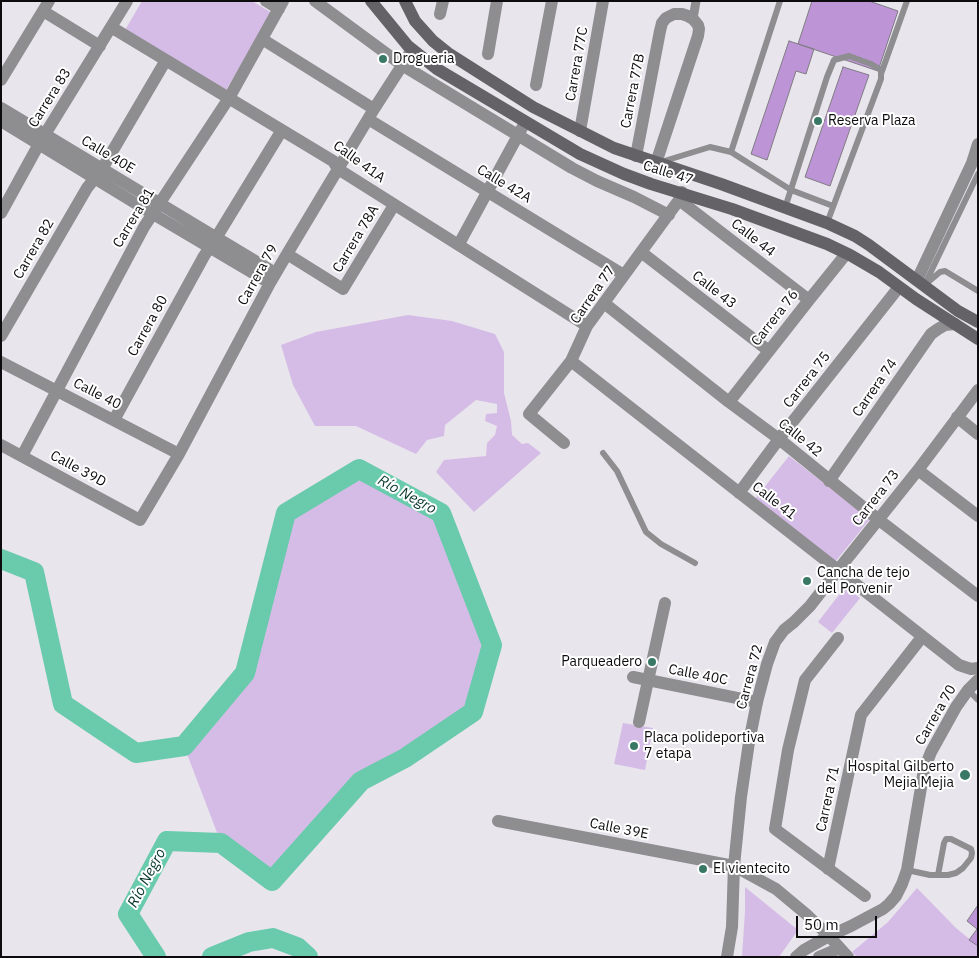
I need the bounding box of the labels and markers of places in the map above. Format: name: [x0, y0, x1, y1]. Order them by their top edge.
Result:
place label: Drogueria: [393, 51, 454, 67]
marker: Drogueria: [377, 53, 389, 65]
place label: Reserva Plaza: [828, 113, 915, 129]
marker: Reserva Plaza: [812, 115, 824, 127]
place label: Cancha de tejo del Porvenir: [817, 565, 910, 598]
marker: Cancha de tejo del Porvenir: [801, 575, 813, 587]
place label: Parqueadero: [561, 654, 642, 670]
marker: Parqueadero: [646, 656, 658, 668]
place label: Placa polideportiva 7 etapa: [644, 730, 764, 762]
marker: Placa polideportiva 7 etapa: [628, 740, 640, 752]
place label: Hospital Gilberto Mejia Mejia: [848, 759, 954, 792]
marker: Hospital Gilberto Mejia Mejia: [958, 768, 972, 782]
place label: El vientecito: [713, 861, 790, 877]
marker: El vientecito: [697, 863, 709, 875]

